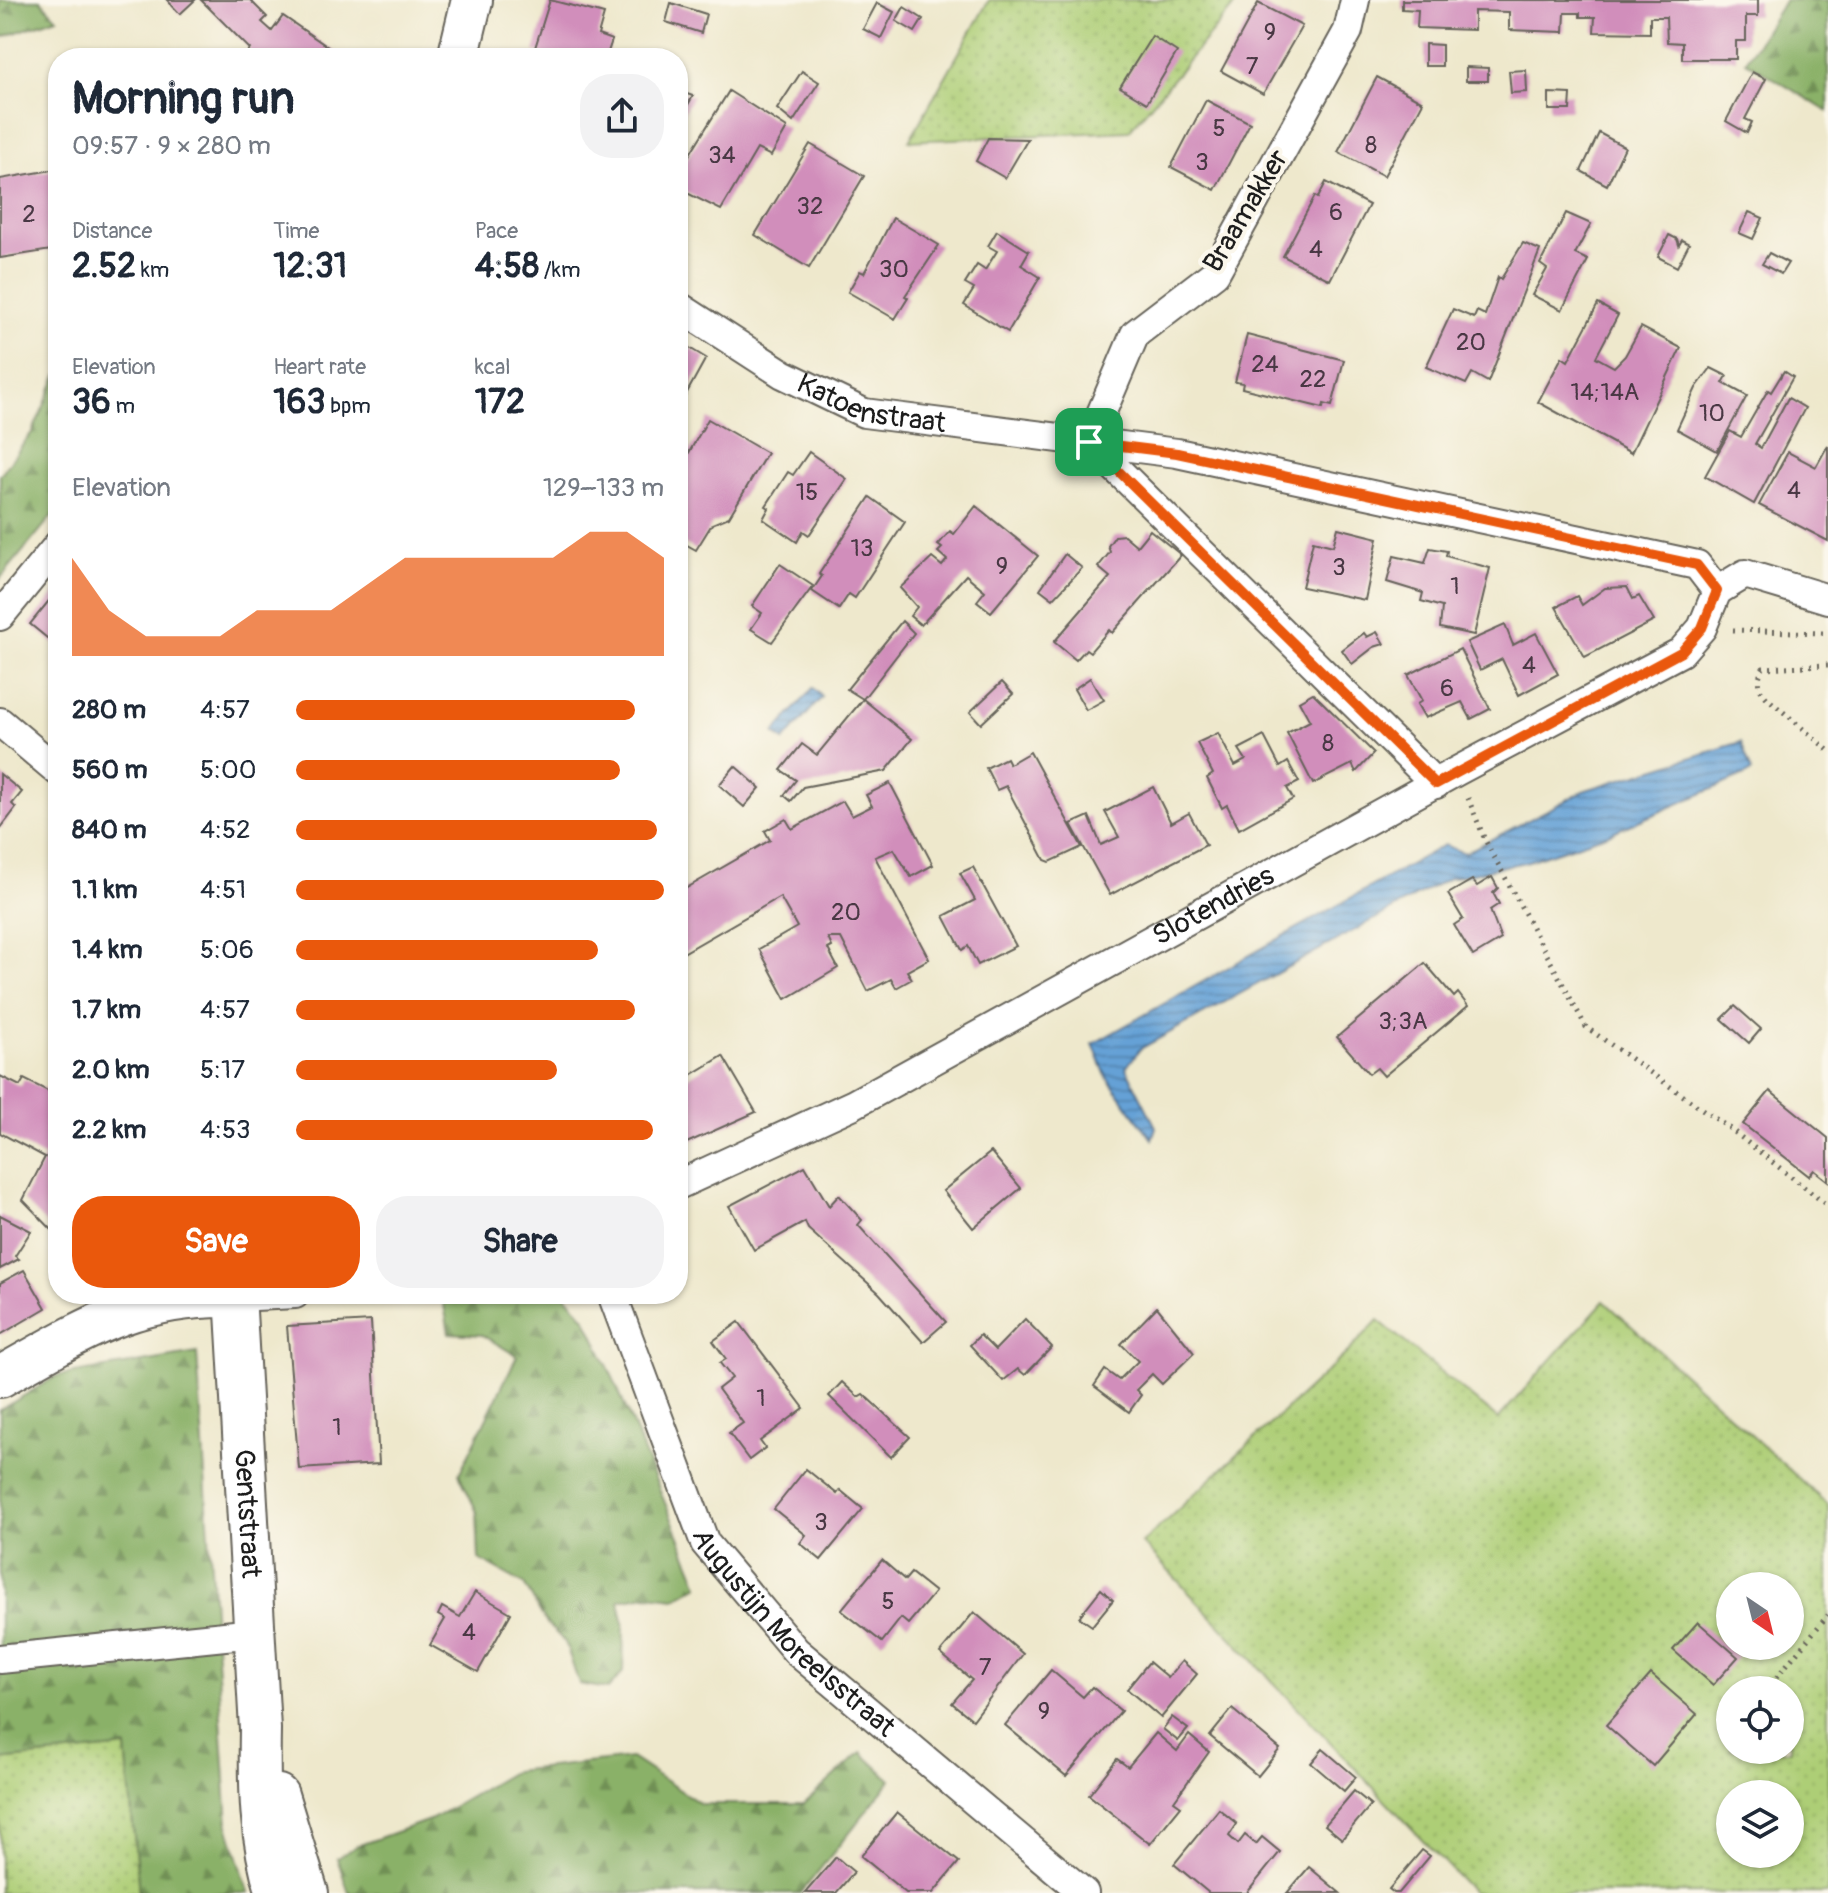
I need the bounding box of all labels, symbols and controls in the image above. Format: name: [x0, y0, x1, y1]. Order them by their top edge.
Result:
house number: 9: [1264, 18, 1276, 47]
house number: 7: [1246, 52, 1259, 81]
text: Morning run: [72, 72, 295, 127]
button: share: [580, 74, 664, 158]
house number: 5: [1212, 114, 1226, 143]
text: 09:57 · 9 × 280 m: [72, 130, 271, 162]
house number: 8: [1365, 131, 1377, 160]
house number: 34: [708, 141, 736, 170]
street label: Braamakker: [1196, 143, 1296, 279]
house number: 3: [1195, 148, 1209, 177]
house number: 32: [797, 192, 823, 221]
house number: 6: [1329, 198, 1343, 227]
house number: 2: [22, 200, 36, 229]
text: Distance: [72, 217, 152, 245]
text: Time: [273, 217, 319, 245]
text: Pace: [475, 217, 518, 245]
house number: 4: [1309, 235, 1323, 264]
text: 2.52: [72, 245, 136, 288]
text: 12:31: [273, 245, 347, 288]
text: 4:58: [475, 245, 539, 288]
house number: 30: [879, 255, 909, 284]
text: km: [136, 256, 169, 284]
text: /km: [539, 256, 580, 284]
house number: 20: [1456, 328, 1486, 357]
house number: 24: [1251, 350, 1279, 379]
text: Elevation: [72, 353, 156, 381]
text: Heart rate: [273, 353, 366, 381]
text: kcal: [475, 353, 510, 381]
house number: 22: [1300, 365, 1326, 394]
street label: Katoenstraat: [791, 366, 948, 441]
house number: 14;14A: [1571, 378, 1639, 407]
text: 36: [72, 381, 111, 424]
text: 163: [273, 381, 325, 424]
text: 172: [475, 381, 525, 424]
text: m: [111, 392, 135, 420]
text: bpm: [325, 392, 371, 420]
house number: 10: [1699, 399, 1725, 428]
pin: [1055, 408, 1123, 476]
icon: arrive: [1067, 420, 1111, 464]
text: Elevation: [72, 472, 171, 504]
text: 129–133 m: [543, 472, 664, 504]
house number: 4: [1787, 476, 1801, 505]
house number: 15: [796, 478, 818, 507]
house number: 13: [851, 534, 873, 563]
house number: 9: [996, 552, 1008, 581]
house number: 3: [1332, 553, 1346, 582]
house number: 1: [1450, 572, 1460, 601]
house number: 4: [1522, 651, 1536, 680]
house number: 6: [1440, 674, 1454, 703]
text: 280 m: [72, 694, 146, 726]
text: 4:57: [200, 694, 250, 726]
house number: 8: [1322, 729, 1334, 758]
text: 560 m: [72, 754, 148, 786]
text: 5:00: [200, 754, 257, 786]
text: 840 m: [72, 814, 147, 846]
text: 4:52: [200, 814, 251, 846]
street label: Slotendries: [1146, 858, 1280, 953]
text: 1.1 km: [72, 874, 138, 906]
text: 4:51: [200, 874, 246, 906]
house number: 20: [831, 898, 861, 927]
text: 1.4 km: [72, 934, 143, 966]
text: 5:06: [200, 934, 254, 966]
text: 1.7 km: [72, 994, 141, 1026]
text: 4:57: [200, 994, 250, 1026]
house number: 3;3A: [1378, 1007, 1428, 1036]
text: 2.0 km: [72, 1054, 150, 1086]
text: 5:17: [200, 1054, 245, 1086]
text: 2.2 km: [72, 1114, 146, 1146]
text: 4:53: [200, 1114, 251, 1146]
button: Save: [72, 1196, 360, 1288]
button: Share: [376, 1196, 664, 1288]
house number: 1: [756, 1384, 766, 1413]
house number: 1: [332, 1413, 342, 1442]
street label: Gentstraat: [226, 1448, 269, 1580]
house number: 3: [814, 1508, 828, 1537]
street label: Augustijn Moreelsstraat: [684, 1524, 903, 1745]
north arrow: [1716, 1572, 1804, 1660]
map controls: [1716, 1572, 1804, 1868]
house number: 5: [881, 1587, 895, 1616]
house number: 4: [462, 1618, 476, 1647]
house number: 7: [979, 1653, 992, 1682]
button: locate: [1716, 1676, 1804, 1764]
house number: 9: [1038, 1697, 1050, 1726]
button: layers: [1716, 1780, 1804, 1868]

